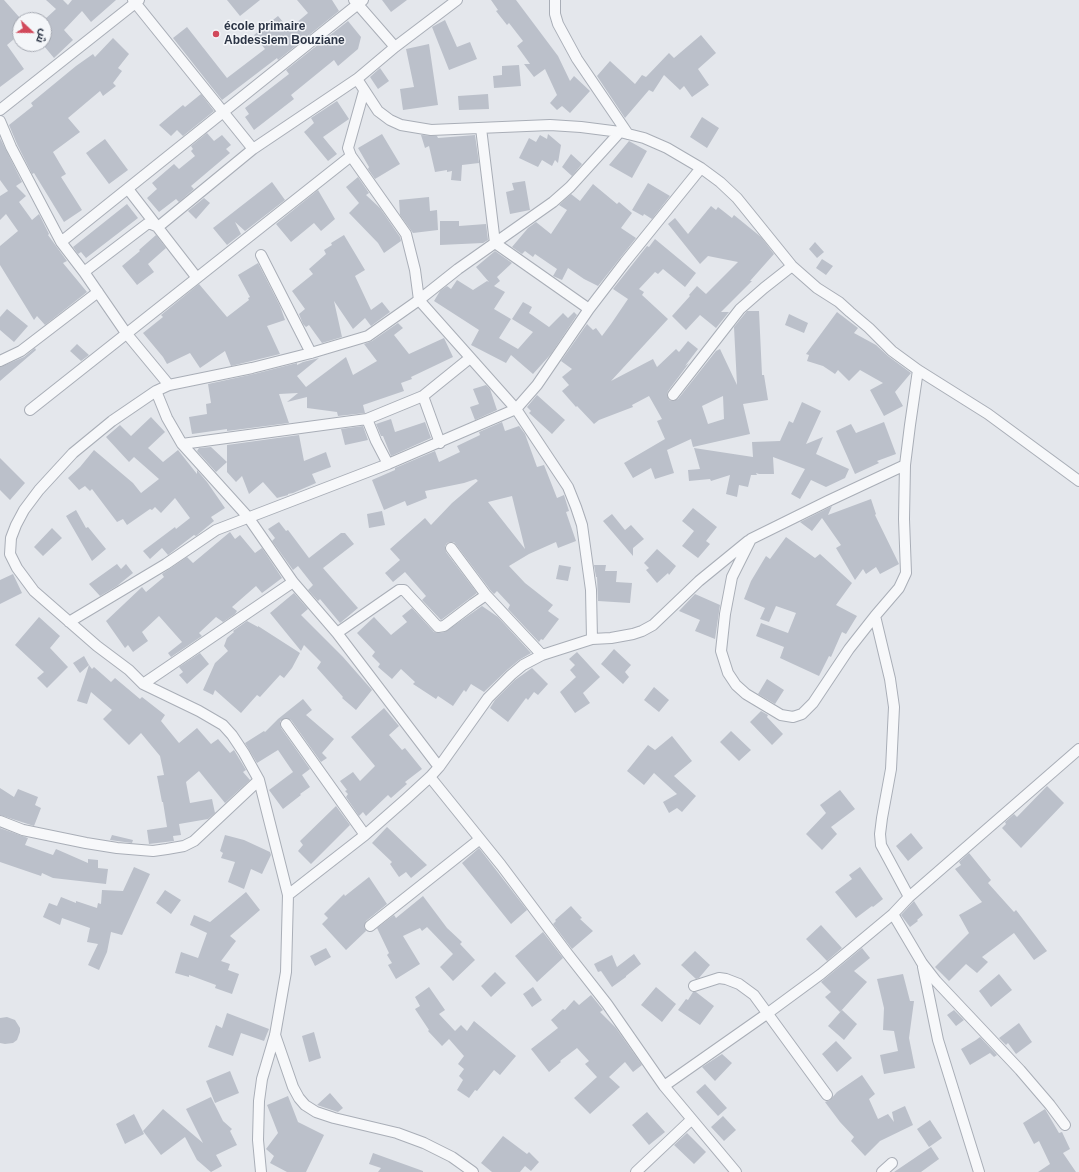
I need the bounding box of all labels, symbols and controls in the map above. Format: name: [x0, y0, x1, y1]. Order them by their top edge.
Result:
north arrow: [12, 12, 52, 52]
place label: école primaire Abdesslem Bouziane: [224, 20, 345, 48]
text: ش: [34, 27, 50, 45]
marker: école primaire Abdesslem Bouziane: [211, 29, 221, 39]

